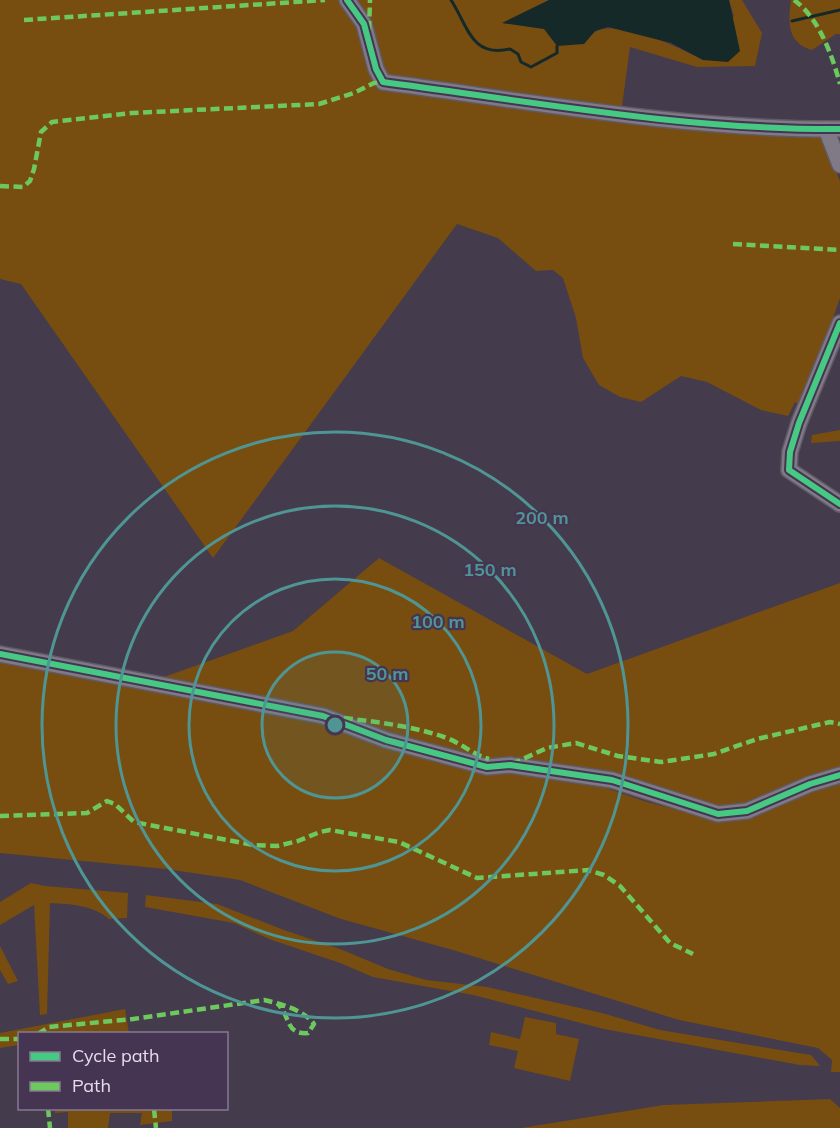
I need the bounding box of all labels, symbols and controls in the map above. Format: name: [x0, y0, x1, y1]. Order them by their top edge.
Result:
text: 200 m: [515, 506, 569, 529]
text: 150 m: [463, 558, 517, 581]
text: 100 m: [411, 610, 465, 633]
text: 50 m: [366, 662, 408, 685]
centre of rings: [325, 715, 345, 735]
legend: [18, 1032, 228, 1110]
text: Cycle path: [72, 1044, 159, 1067]
text: Path: [72, 1074, 111, 1097]

